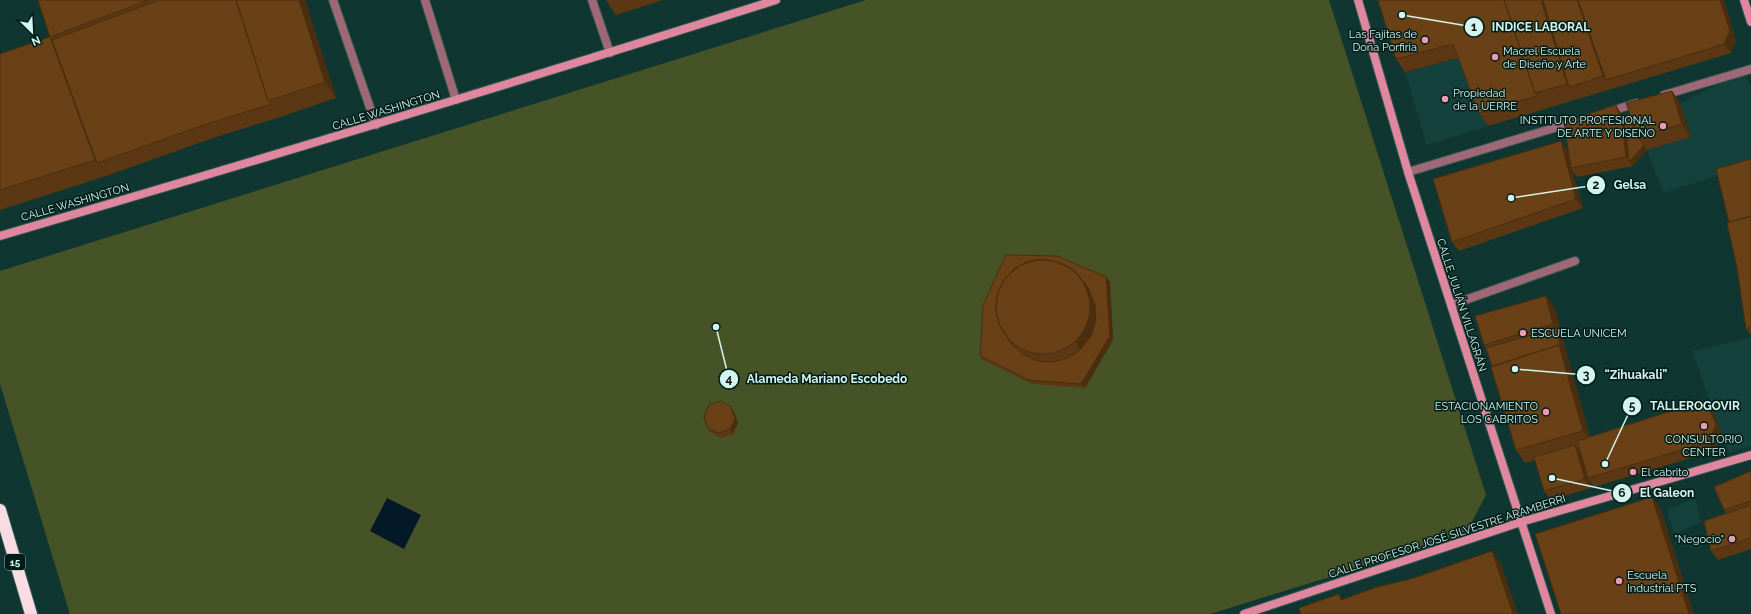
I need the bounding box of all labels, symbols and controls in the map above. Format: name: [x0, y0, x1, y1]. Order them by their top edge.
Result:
north arrow: [12, 12, 52, 52]
callout: INDICE LABORAL: [1464, 15, 1599, 39]
text: 1: [1471, 20, 1477, 34]
text: INDICE LABORAL: [1492, 20, 1590, 34]
place label: Las Fajitas de Doña Porfiria: [1349, 28, 1418, 54]
text: N: [29, 33, 42, 48]
marker: Las Fajitas de Doña Porfiria: [1420, 35, 1430, 45]
place label: Macrel Escuela de Diseño y Arte: [1503, 45, 1587, 71]
marker: Macrel Escuela de Diseño y Arte: [1490, 52, 1500, 62]
place label: Propiedad de la UERRE: [1453, 87, 1517, 113]
street label: CALLE WASHINGTON: [331, 88, 442, 133]
marker: Propiedad de la UERRE: [1440, 94, 1450, 104]
place label: INSTITUTO PROFESIONAL DE ARTE Y DISEÑO: [1520, 114, 1656, 140]
marker: INSTITUTO PROFESIONAL DE ARTE Y DISEÑO: [1658, 121, 1668, 131]
callout: Gelsa: [1586, 173, 1654, 197]
text: 2: [1593, 178, 1600, 192]
text: Gelsa: [1614, 178, 1646, 192]
street label: CALLE WASHINGTON: [20, 181, 131, 224]
street label: CALLE JULIÁN VILLAGRÁN: [1434, 237, 1490, 373]
place label: ESCUELA UNICEM: [1531, 327, 1627, 340]
marker: ESCUELA UNICEM: [1518, 328, 1528, 338]
callout: “Zihuakali”: [1576, 363, 1675, 387]
callout: Alameda Mariano Escobedo: [719, 367, 915, 391]
text: 3: [1583, 368, 1590, 382]
text: “Zihuakali”: [1605, 368, 1667, 382]
text: 4: [726, 372, 733, 386]
text: Alameda Mariano Escobedo: [747, 372, 907, 386]
callout: TALLEROGOVIR: [1622, 394, 1748, 418]
text: 5: [1629, 399, 1636, 413]
text: TALLEROGOVIR: [1650, 399, 1740, 413]
place label: ESTACIONAMIENTO LOS CABRITOS: [1435, 400, 1538, 426]
marker: ESTACIONAMIENTO LOS CABRITOS: [1541, 407, 1551, 417]
marker: CONSULTORIO CENTER: [1699, 421, 1709, 431]
place label: CONSULTORIO CENTER: [1665, 433, 1743, 459]
place label: El cabrito: [1641, 466, 1689, 479]
marker: El cabrito: [1628, 467, 1638, 477]
callout: El Galeon: [1612, 481, 1703, 505]
text: 6: [1618, 486, 1626, 500]
text: El Galeon: [1640, 486, 1694, 500]
street label: CALLE PROFESOR JOSÉ SILVESTRE ARAMBERRI: [1327, 491, 1567, 581]
place label: "Negocio": [1675, 533, 1724, 546]
marker: "Negocio": [1727, 534, 1737, 544]
road number: 15: [5, 554, 25, 570]
place label: Escuela Industrial PTS: [1627, 569, 1697, 595]
marker: Escuela Industrial PTS: [1614, 576, 1624, 586]

